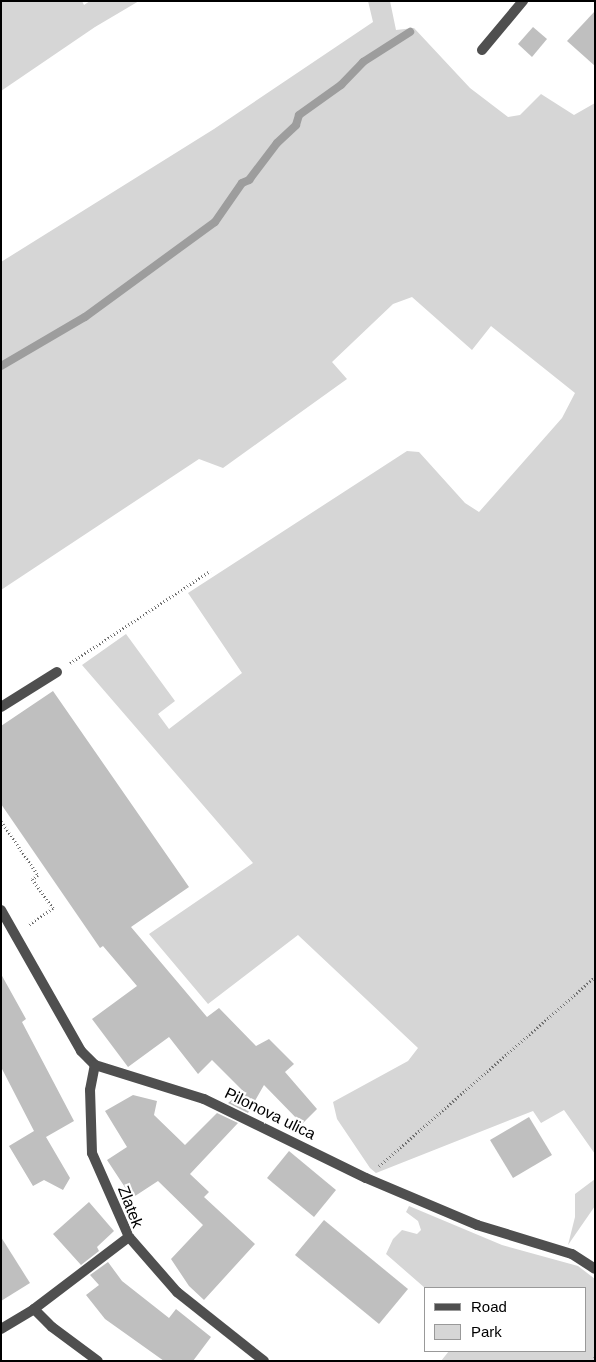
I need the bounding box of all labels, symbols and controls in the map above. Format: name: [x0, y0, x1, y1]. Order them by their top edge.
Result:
street label: Pilonova ulica: [221, 1084, 319, 1144]
street label: Zlatek: [113, 1183, 147, 1231]
legend: [424, 1287, 586, 1352]
text: Road: [471, 1298, 507, 1315]
text: Park: [471, 1323, 502, 1340]

